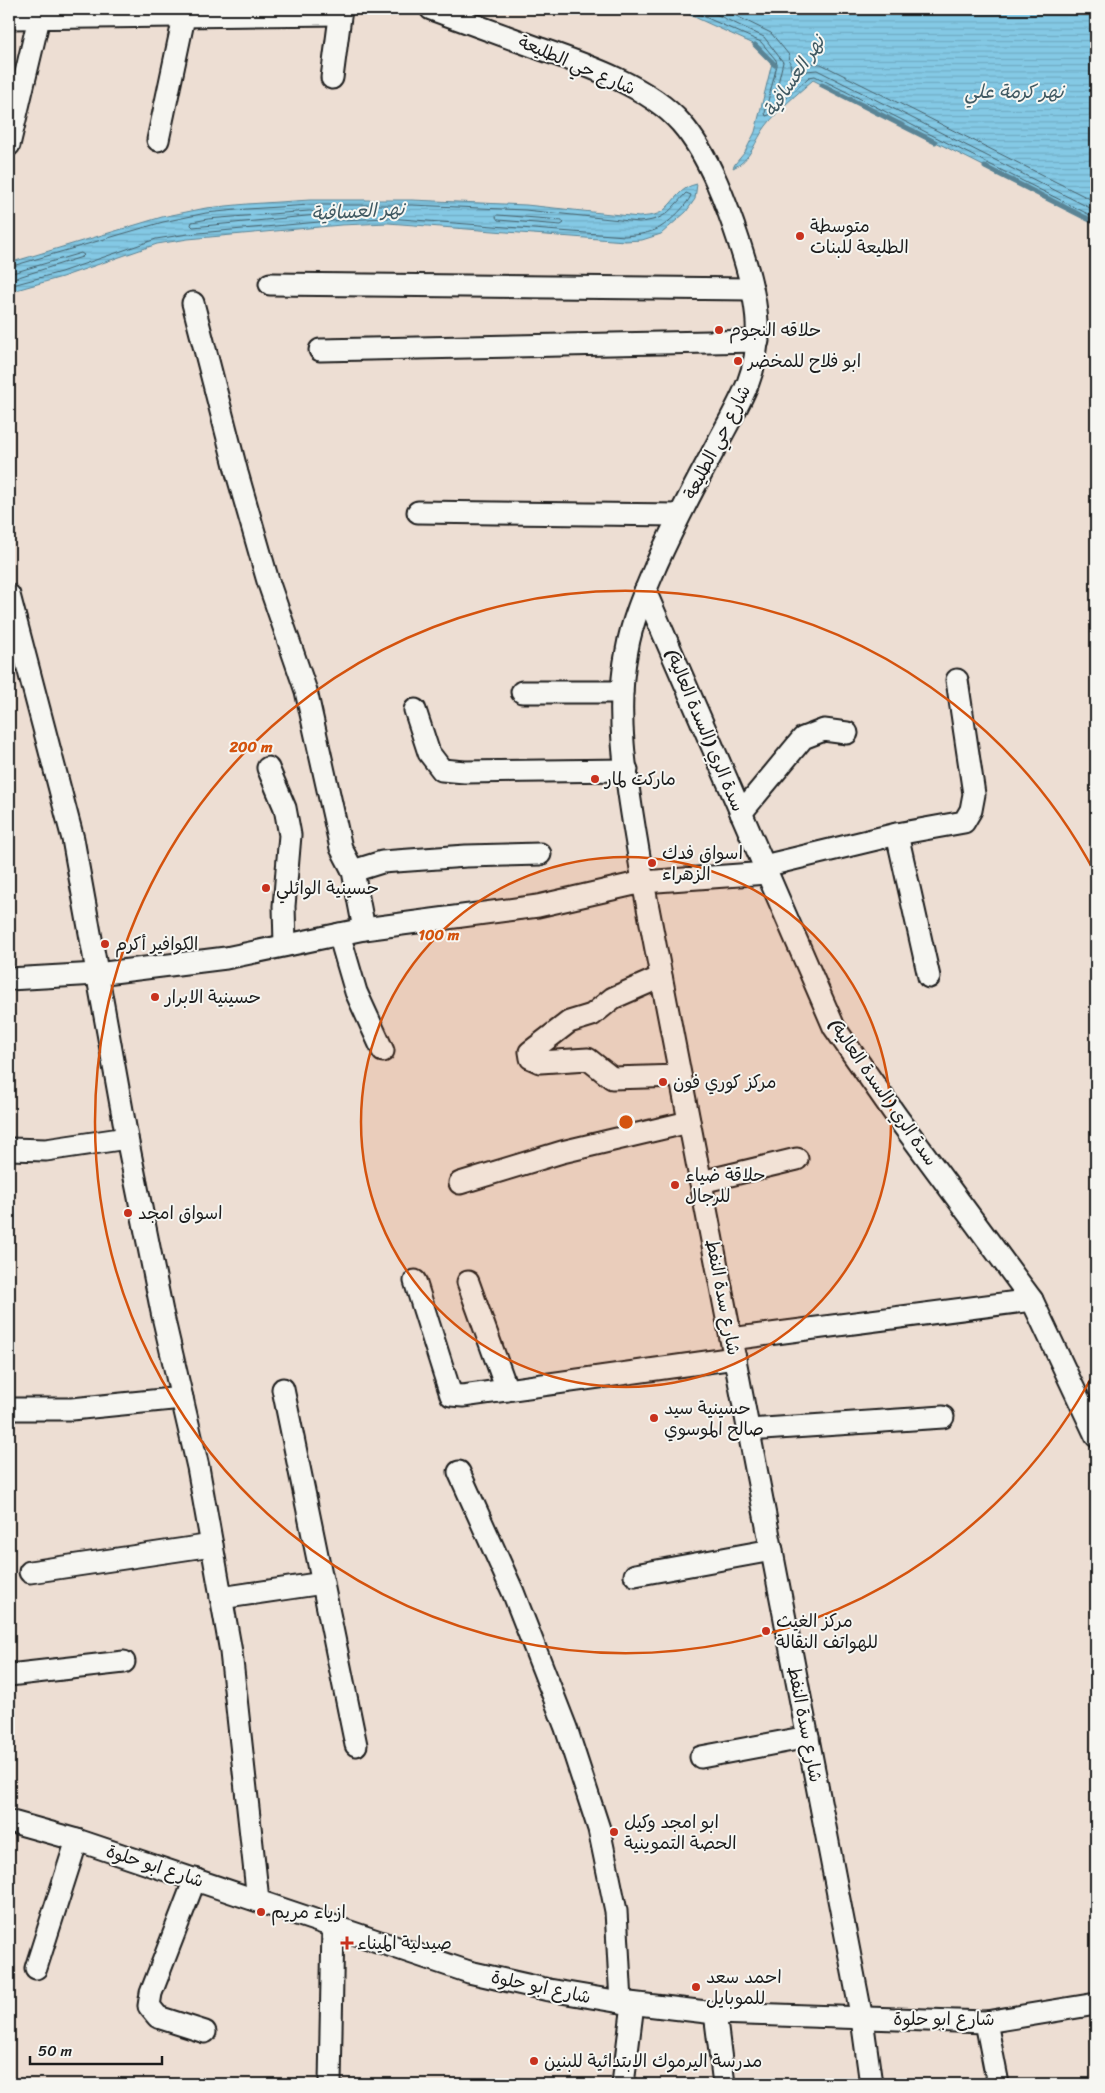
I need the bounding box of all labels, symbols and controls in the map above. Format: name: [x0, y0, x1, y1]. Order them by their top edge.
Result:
street label: شارع حي الطليعة: [513, 26, 641, 104]
water label: نهر العسافية: [754, 27, 835, 124]
water label: نهر كرمة علي: [964, 75, 1066, 108]
water label: نهر العسافية: [311, 192, 407, 230]
place label: متوسطة الطليعة للبنات: [810, 210, 909, 263]
marker: متوسطة الطليعة للبنات: [794, 230, 806, 242]
place label: حلاقه النجوم: [729, 314, 821, 346]
marker: حلاقه النجوم: [713, 324, 725, 336]
place label: ابو فلاح للمخضر: [746, 345, 861, 377]
marker: ابو فلاح للمخضر: [732, 355, 744, 367]
street label: شارع حي الطليعة: [674, 379, 760, 505]
street label: سدة الري (السدة العالية): [656, 643, 754, 817]
text: 200 m: [228, 734, 273, 760]
place label: ماركت لمار: [603, 763, 676, 795]
marker: ماركت لمار: [589, 773, 601, 785]
place label: اسواق فدك الزهراء: [662, 837, 743, 890]
marker: اسواق فدك الزهراء: [646, 857, 658, 869]
place label: حسينية الوائلي: [276, 872, 379, 904]
marker: حسينية الوائلي: [260, 882, 272, 894]
text: 100 m: [419, 922, 460, 948]
place label: الكوافير أكرم: [115, 928, 199, 960]
marker: الكوافير أكرم: [99, 938, 111, 950]
place label: حسينية الابرار: [163, 981, 261, 1013]
marker: حسينية الابرار: [149, 991, 161, 1003]
street label: سدة الري (السدة العالية): [820, 1011, 946, 1173]
place label: مركز كوري فون: [673, 1066, 777, 1098]
marker: مركز كوري فون: [657, 1076, 669, 1088]
centre of rings: [617, 1113, 635, 1131]
place label: حلاقة ضياء للرجال: [685, 1159, 765, 1212]
marker: حلاقة ضياء للرجال: [669, 1179, 681, 1191]
place label: اسواق امجد: [138, 1197, 223, 1229]
marker: اسواق امجد: [122, 1207, 134, 1219]
street label: شارع سدة النفط: [696, 1236, 750, 1358]
place label: حسينية سيد صالح الموسوي: [664, 1392, 764, 1445]
marker: حسينية سيد صالح الموسوي: [648, 1412, 660, 1424]
place label: مركز الغيث للهواتف النقالة: [776, 1605, 878, 1658]
marker: مركز الغيث للهواتف النقالة: [760, 1625, 772, 1637]
street label: شارع سدة النفط: [778, 1663, 832, 1785]
place label: ابو امجد وكيل الحصة التموينية: [624, 1806, 737, 1859]
marker: ابو امجد وكيل الحصة التموينية: [608, 1826, 620, 1838]
street label: شارع ابو حلوة: [102, 1835, 208, 1897]
place label: ازياء مريم: [271, 1896, 346, 1928]
marker: ازياء مريم: [255, 1906, 267, 1918]
place label: صيدلية الميناء: [357, 1927, 452, 1959]
marker: صيدلية الميناء: [341, 1937, 353, 1949]
street label: شارع ابو حلوة: [488, 1961, 594, 2013]
place label: احمد سعد للموبايل: [706, 1961, 782, 2014]
marker: احمد سعد للموبايل: [690, 1981, 702, 1993]
street label: شارع ابو حلوة: [893, 2003, 995, 2035]
scale bar: [30, 2033, 162, 2065]
text: 50 m: [38, 2038, 73, 2064]
place label: مدرسة اليرموك الابتدائية للبنين: [544, 2045, 762, 2077]
marker: مدرسة اليرموك الابتدائية للبنين: [528, 2055, 540, 2067]

